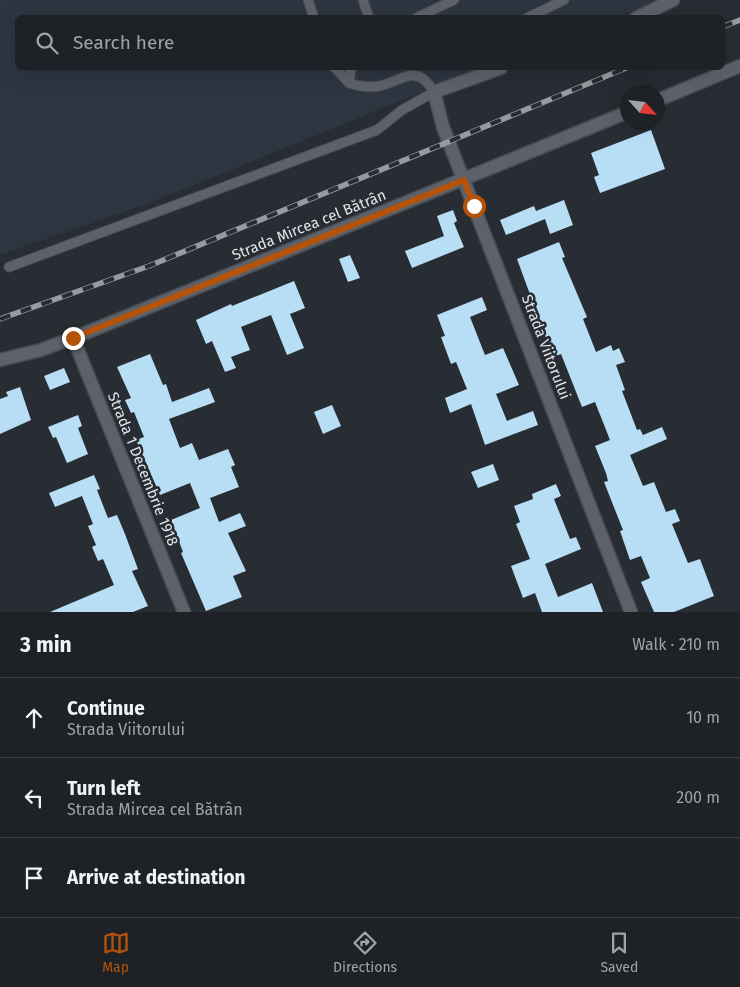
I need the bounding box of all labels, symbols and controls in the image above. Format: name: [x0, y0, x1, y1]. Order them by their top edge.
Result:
search box: [15, 15, 725, 70]
icon: search: [33, 29, 61, 57]
text: Search here: [73, 31, 174, 54]
north arrow: [620, 85, 665, 130]
street label: Strada Mircea cel Bătrân: [229, 186, 389, 264]
route start: [463, 195, 486, 218]
street label: Strada Viitorului: [518, 292, 574, 402]
route end: [62, 327, 85, 350]
street label: Strada 1 Decembrie 1918: [104, 389, 182, 549]
text: 3 min: [20, 632, 72, 658]
text: Walk · 210 m: [632, 635, 720, 654]
text: Continue: [67, 697, 145, 720]
icon: ahead: [20, 704, 48, 732]
text: 10 m: [686, 708, 720, 727]
text: Strada Viitorului: [67, 720, 185, 739]
text: Turn left: [67, 777, 141, 800]
icon: left: [20, 784, 48, 812]
text: 200 m: [676, 788, 720, 807]
text: Strada Mircea cel Bătrân: [67, 800, 243, 819]
icon: arrive: [20, 864, 48, 892]
text: Arrive at destination: [67, 866, 246, 889]
tab: Map: [102, 929, 130, 976]
tab: Directions: [333, 929, 397, 976]
tab: Saved: [600, 929, 638, 976]

